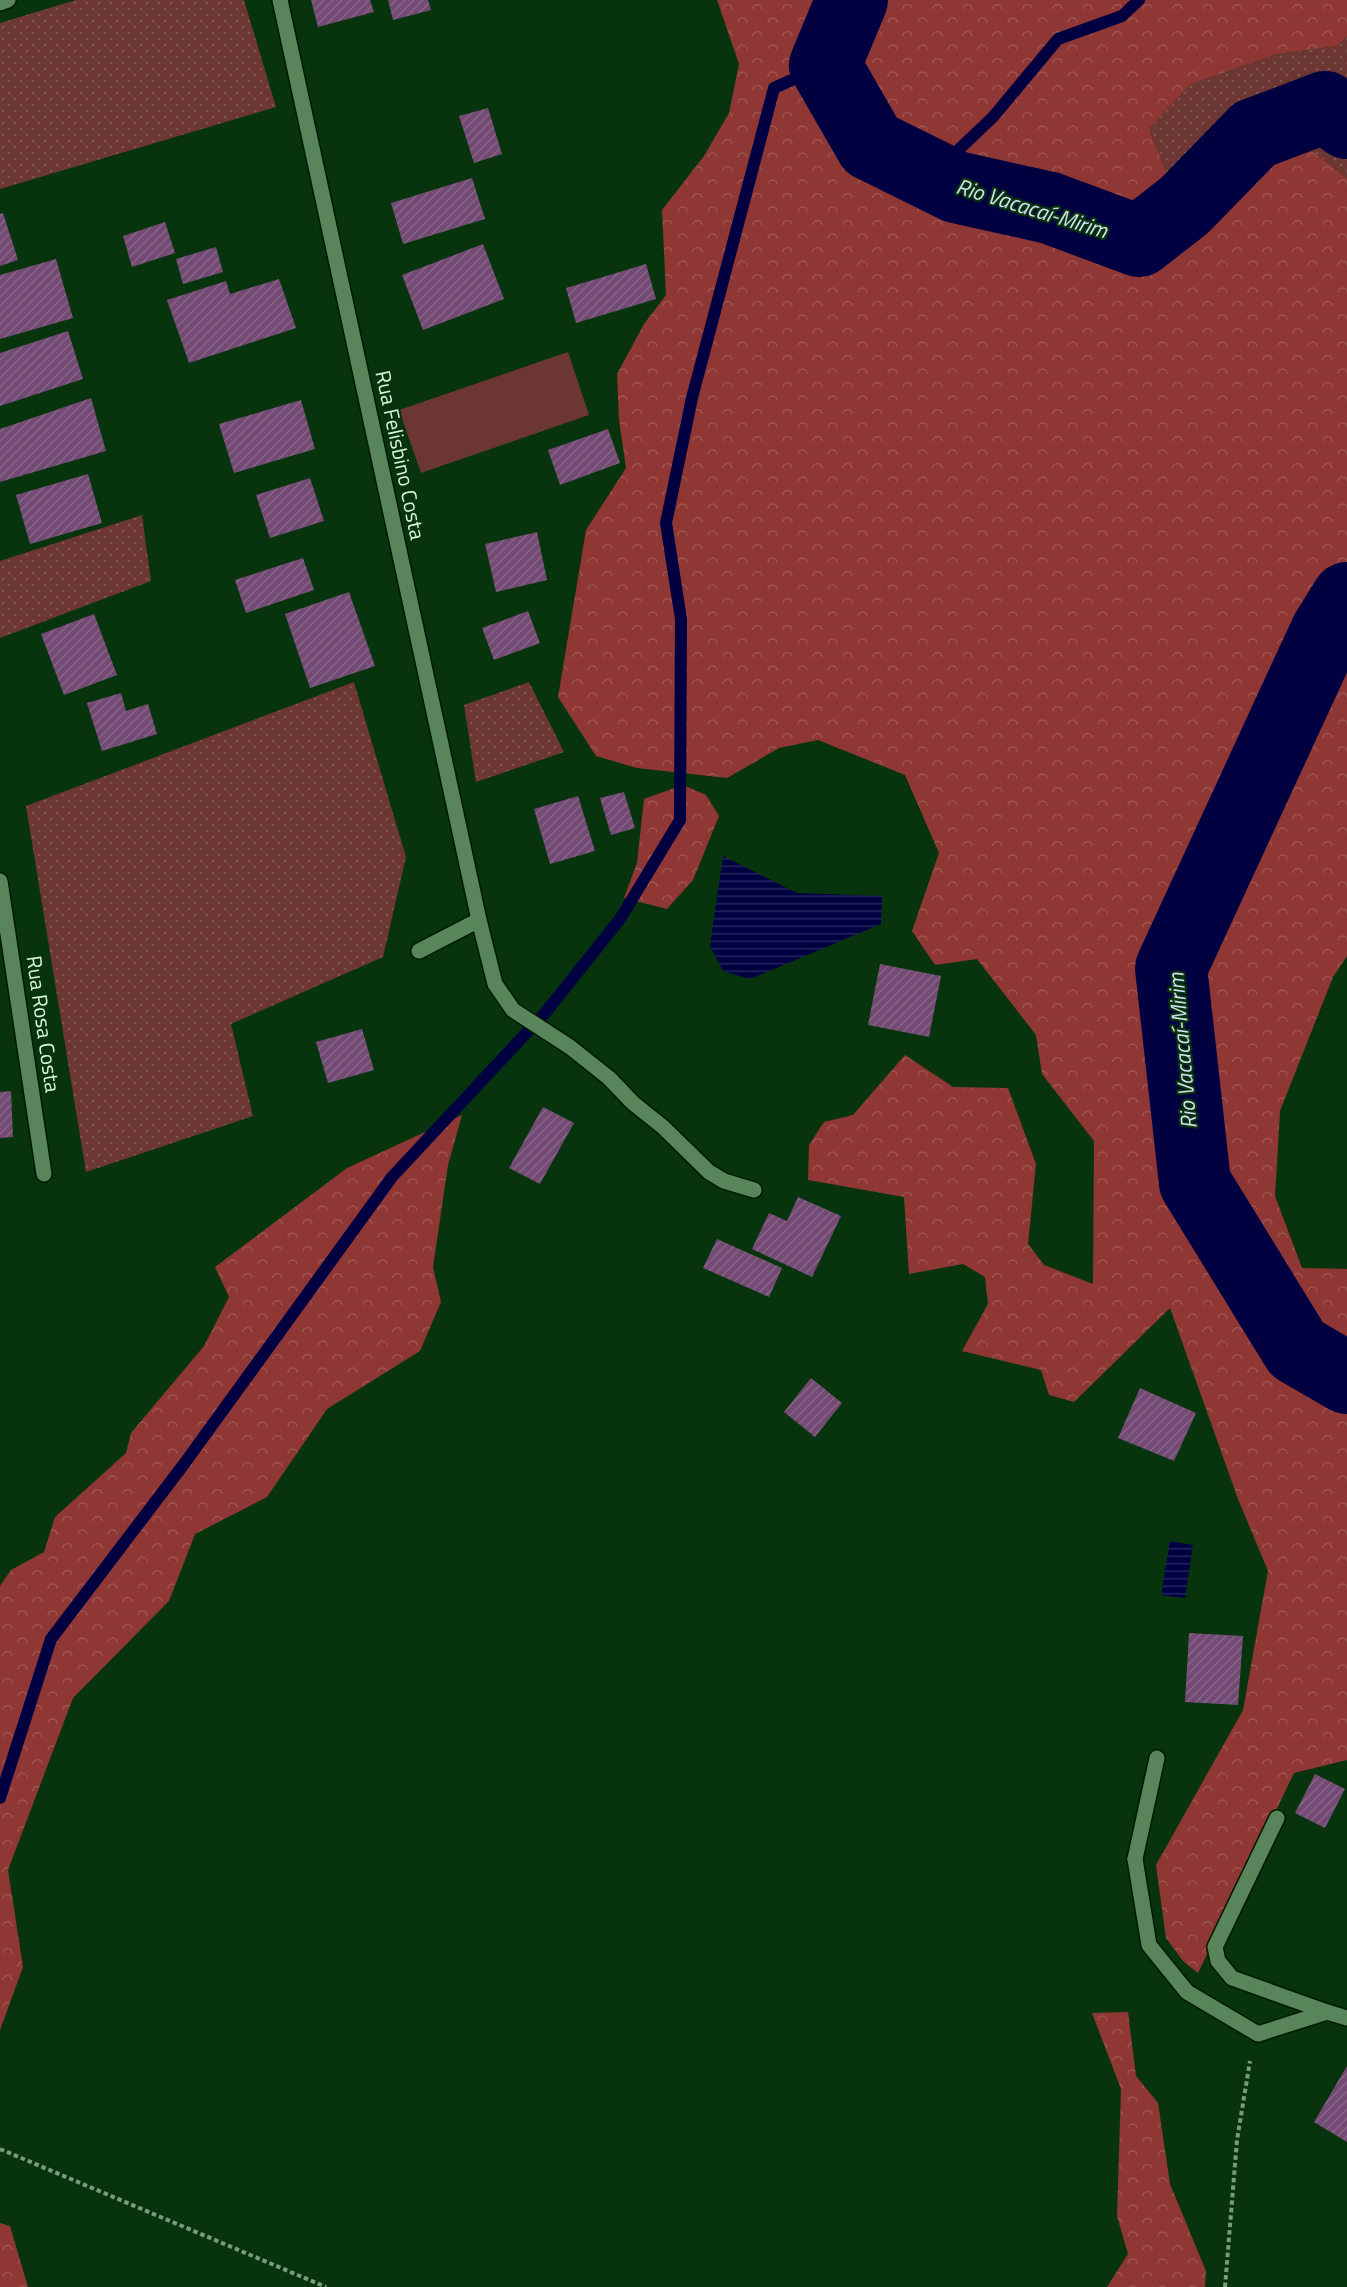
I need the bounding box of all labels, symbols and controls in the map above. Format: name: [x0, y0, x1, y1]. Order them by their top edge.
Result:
water label: Rio Vacacaí-Mirim: [952, 169, 1113, 247]
street label: Rua Felisbino Costa: [367, 367, 435, 543]
street label: Rua Rosa Costa: [19, 953, 69, 1095]
water label: Rio Vacacaí-Mirim: [1158, 971, 1206, 1130]

